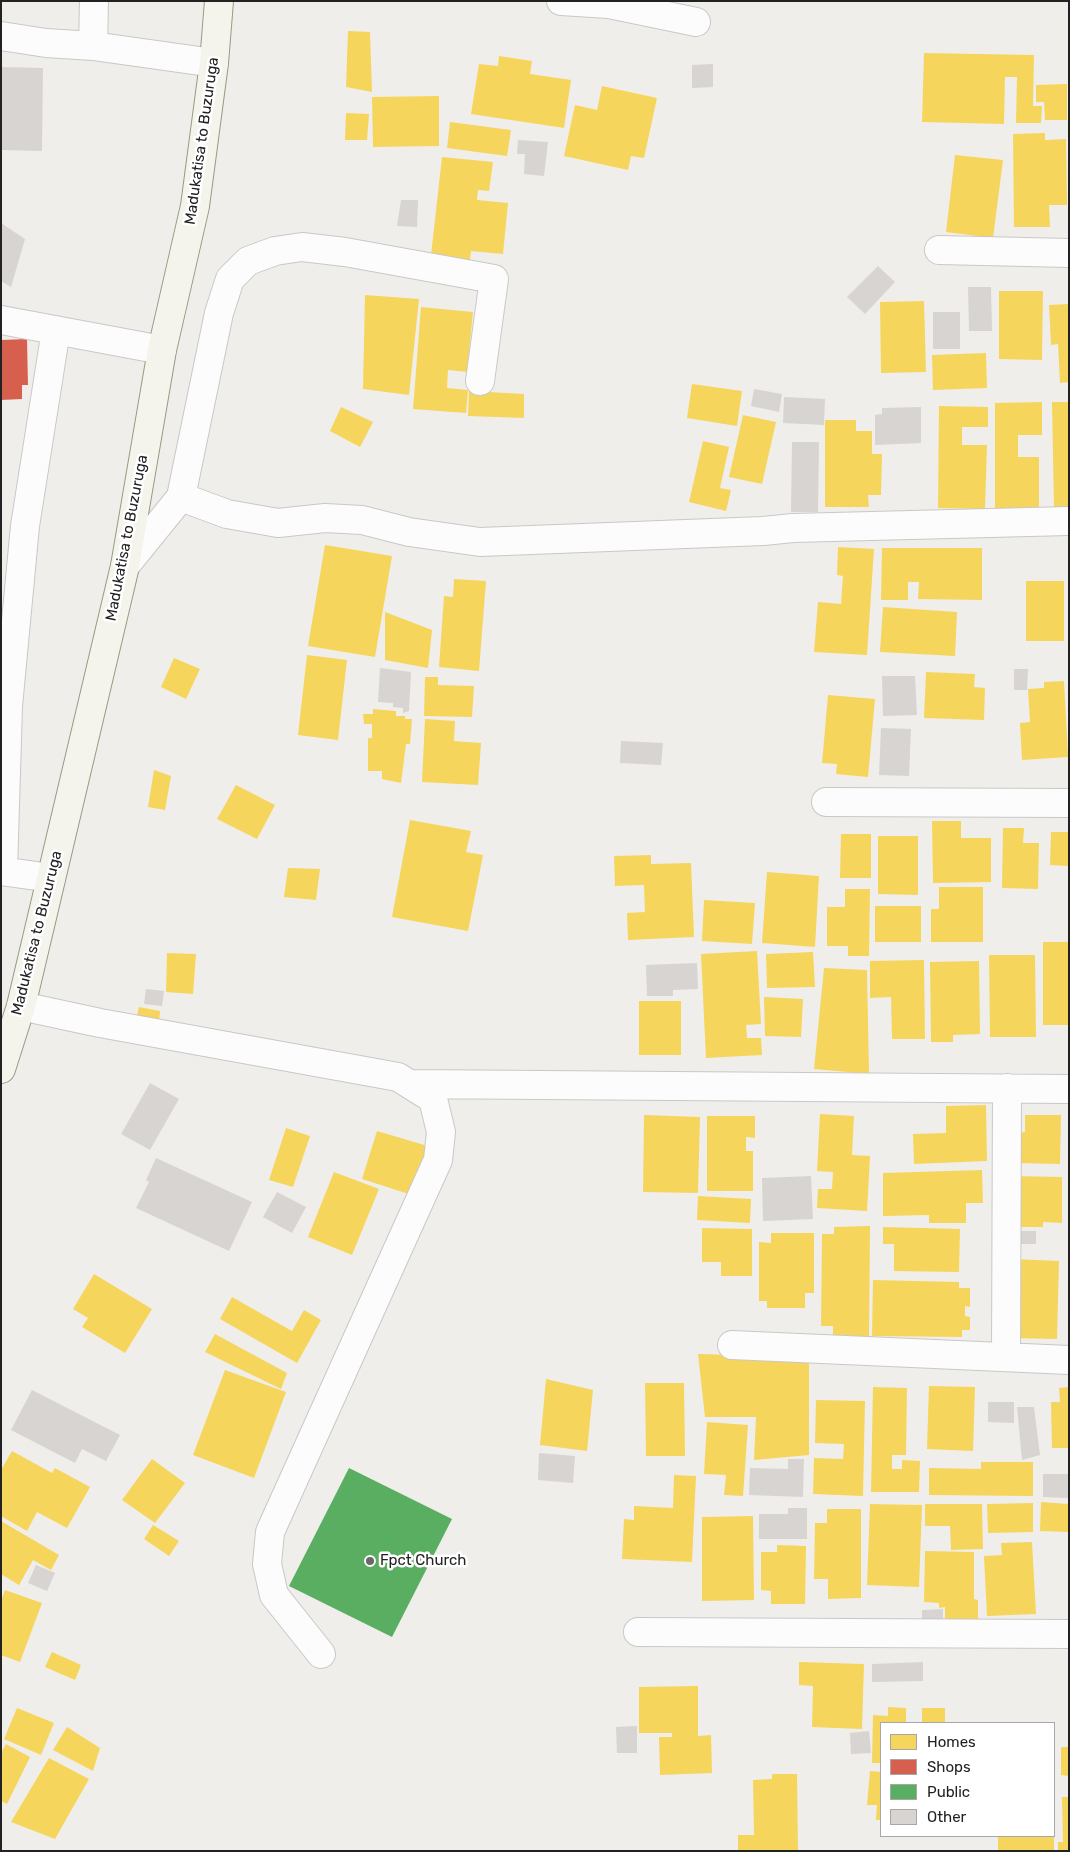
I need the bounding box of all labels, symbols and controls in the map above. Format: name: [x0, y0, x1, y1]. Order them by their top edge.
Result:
street label: Madukatisa to Buzuruga: [181, 56, 223, 226]
street label: Madukatisa to Buzuruga: [102, 453, 152, 623]
street label: Madukatisa to Buzuruga: [8, 849, 66, 1017]
place label: Fpct Church: [380, 1552, 466, 1570]
marker: Fpct Church: [364, 1555, 376, 1567]
legend: [880, 1722, 1055, 1837]
text: Homes: [927, 1733, 976, 1751]
text: Shops: [927, 1758, 971, 1776]
text: Public: [927, 1783, 970, 1801]
text: Other: [927, 1808, 966, 1826]

